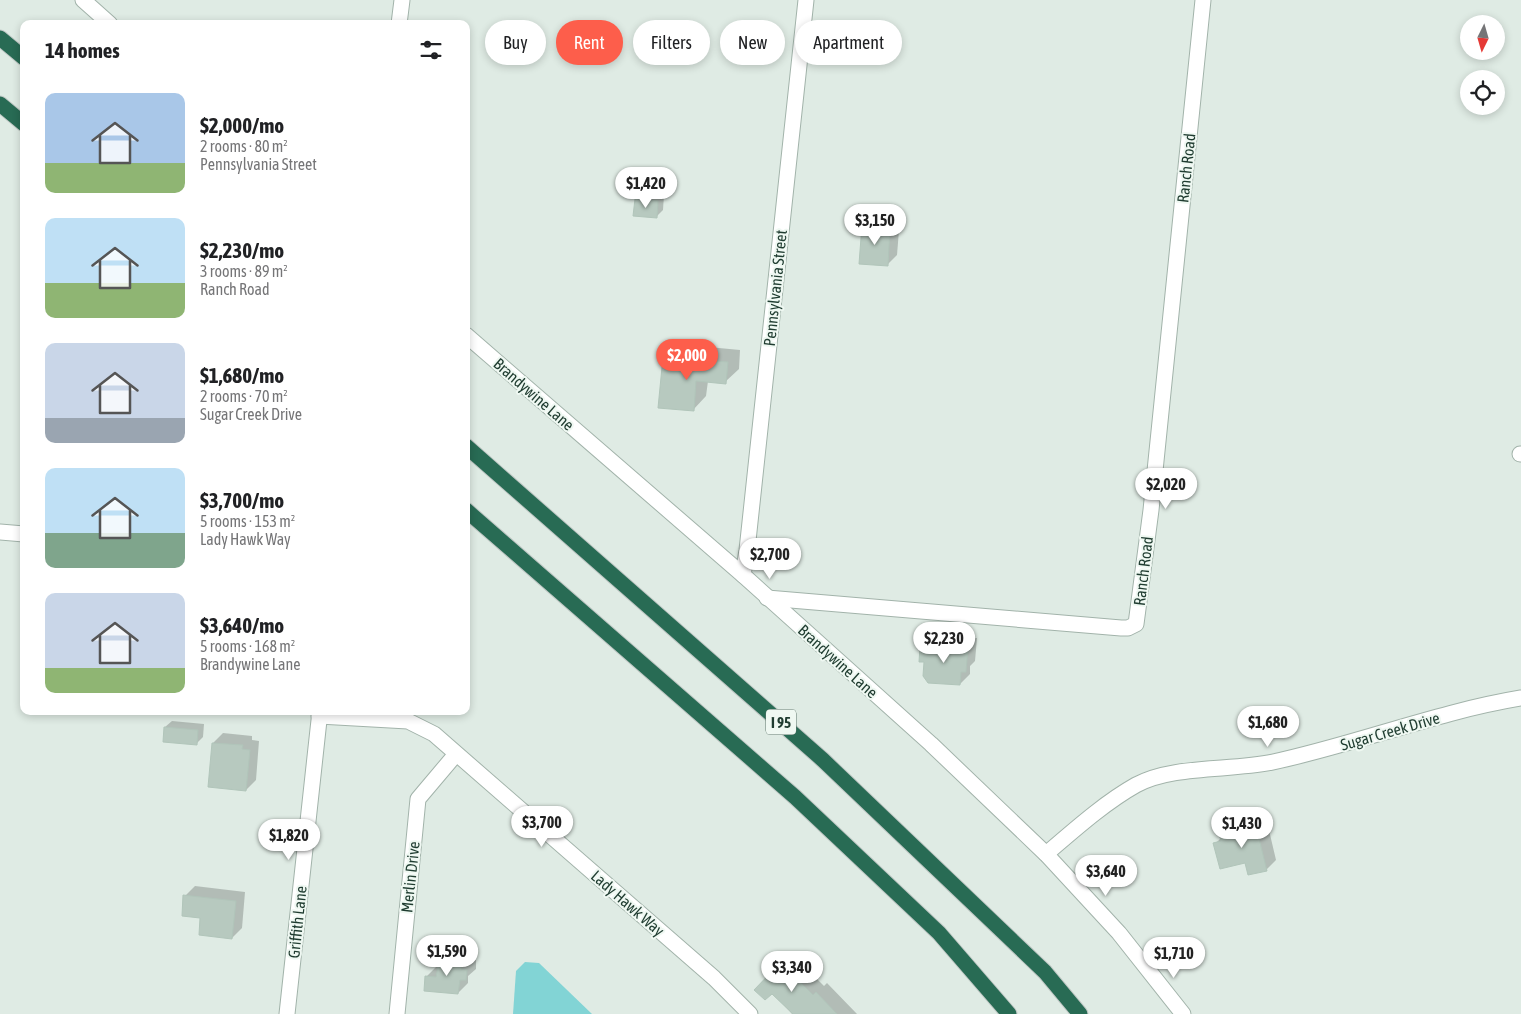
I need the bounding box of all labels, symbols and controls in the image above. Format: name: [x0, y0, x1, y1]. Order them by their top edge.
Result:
north arrow: [1460, 15, 1505, 60]
map controls: [1460, 15, 1505, 115]
chip: Buy: [485, 20, 546, 65]
chip: Rent: [556, 20, 623, 65]
chip: Filters: [633, 20, 710, 65]
chip: New: [720, 20, 785, 65]
chip: Apartment: [795, 20, 902, 65]
icon: filters: [417, 36, 445, 64]
text: 14 homes: [45, 38, 120, 62]
button: locate: [1460, 70, 1505, 115]
icon: home: [85, 113, 145, 173]
text: $2,000/mo: [200, 113, 284, 137]
street label: Ranch Road: [1173, 132, 1199, 204]
text: 2 rooms · 80 m²: [200, 137, 288, 155]
text: Pennsylvania Street: [200, 155, 317, 173]
pin: $1,420: [605, 166, 687, 209]
text: $1,420: [626, 174, 666, 192]
pin: $3,150: [834, 204, 916, 246]
text: $3,150: [855, 211, 895, 229]
street label: Pennsylvania Street: [760, 229, 791, 347]
icon: home: [85, 238, 145, 298]
text: $2,230/mo: [200, 238, 284, 262]
text: 3 rooms · 89 m²: [200, 262, 288, 280]
text: Ranch Road: [200, 280, 270, 298]
pin: $2,000: [646, 338, 728, 381]
text: $2,000: [667, 346, 707, 364]
street label: Brandywine Lane: [490, 354, 578, 435]
icon: home: [85, 363, 145, 423]
text: $1,680/mo: [200, 363, 284, 387]
text: 2 rooms · 70 m²: [200, 387, 288, 405]
text: Sugar Creek Drive: [200, 405, 302, 423]
pin: $2,020: [1125, 468, 1207, 510]
text: $2,020: [1146, 475, 1186, 493]
icon: home: [85, 488, 145, 548]
text: $3,700/mo: [200, 488, 284, 512]
text: 5 rooms · 153 m²: [200, 512, 295, 530]
text: Lady Hawk Way: [200, 530, 291, 548]
street label: Ranch Road: [1130, 535, 1156, 607]
pin: $2,700: [729, 538, 811, 580]
text: $2,700: [750, 545, 790, 563]
icon: home: [85, 613, 145, 673]
text: $3,640/mo: [200, 613, 284, 637]
street label: Brandywine Lane: [794, 621, 881, 702]
pin: $2,230: [903, 622, 985, 664]
text: $2,230: [924, 629, 964, 647]
text: 5 rooms · 168 m²: [200, 637, 295, 655]
text: Brandywine Lane: [200, 655, 300, 673]
pin: $1,680: [1227, 706, 1309, 748]
street label: Sugar Creek Drive: [1338, 708, 1442, 755]
road number: I 95: [766, 710, 796, 734]
text: $1,680: [1248, 713, 1288, 731]
pin: $3,700: [501, 806, 583, 848]
pin: $1,430: [1201, 806, 1283, 849]
text: $3,700: [522, 813, 562, 831]
text: $1,430: [1222, 814, 1262, 832]
pin: $1,820: [248, 818, 330, 861]
text: $1,820: [269, 826, 309, 844]
street label: Merlin Drive: [397, 840, 423, 914]
pin: $3,640: [1065, 854, 1147, 897]
text: $3,640: [1086, 862, 1126, 880]
street label: Lady Hawk Way: [587, 866, 668, 941]
street label: Griffith Lane: [284, 885, 310, 959]
pin: $1,590: [406, 934, 488, 977]
pin: $1,710: [1133, 936, 1215, 979]
text: $1,590: [427, 942, 467, 960]
text: $1,710: [1154, 944, 1194, 962]
pin: $3,340: [751, 950, 833, 993]
text: $3,340: [772, 958, 812, 976]

